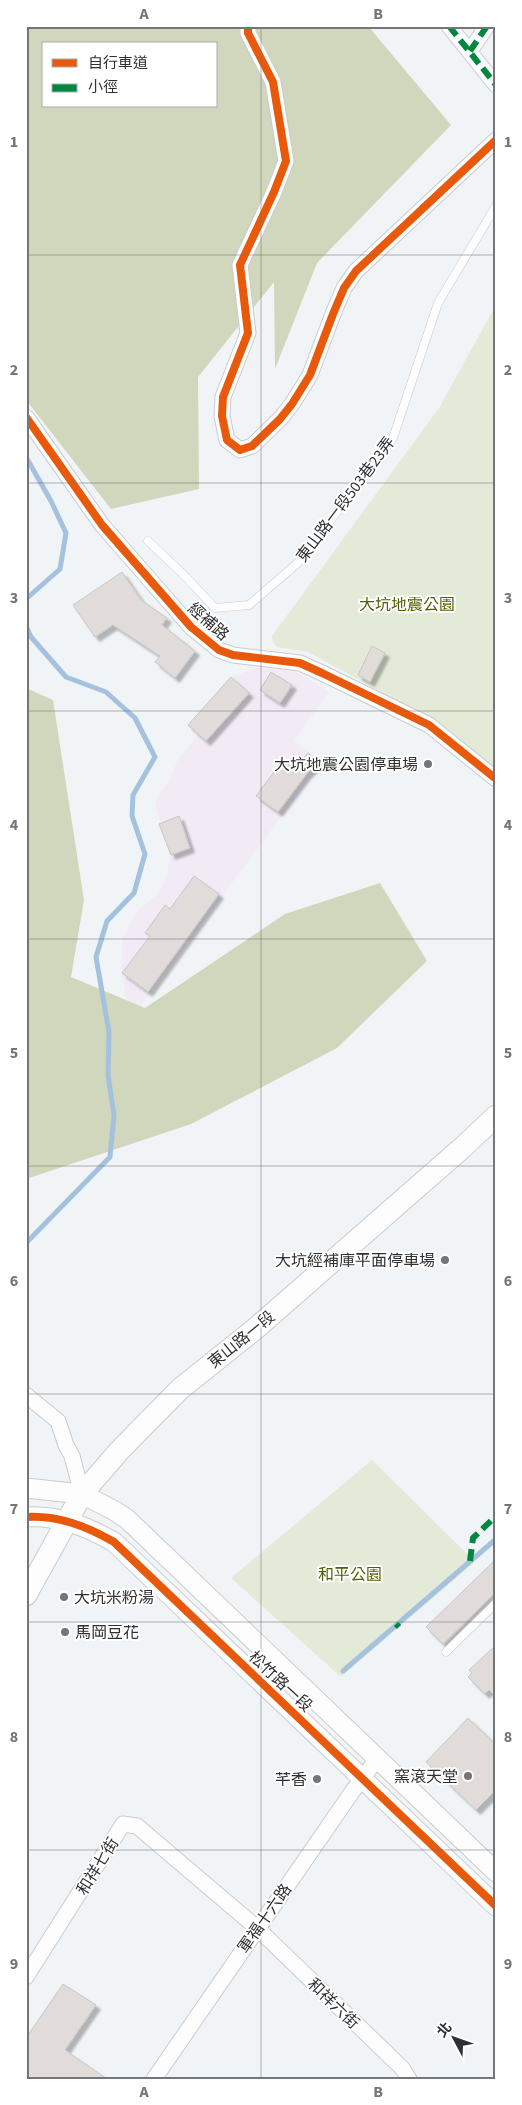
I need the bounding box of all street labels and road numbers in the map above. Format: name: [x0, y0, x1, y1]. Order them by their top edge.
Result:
street label: 東山路一段503巷23弄: [291, 432, 400, 567]
street label: 經補路: [183, 598, 234, 646]
street label: 東山路一段: [204, 1306, 280, 1374]
street label: 松竹路一段: [244, 1646, 317, 1717]
street label: 和祥七街: [72, 1834, 124, 1900]
street label: 軍福十六路: [233, 1879, 297, 1958]
street label: 和祥六街: [303, 1974, 364, 2034]

